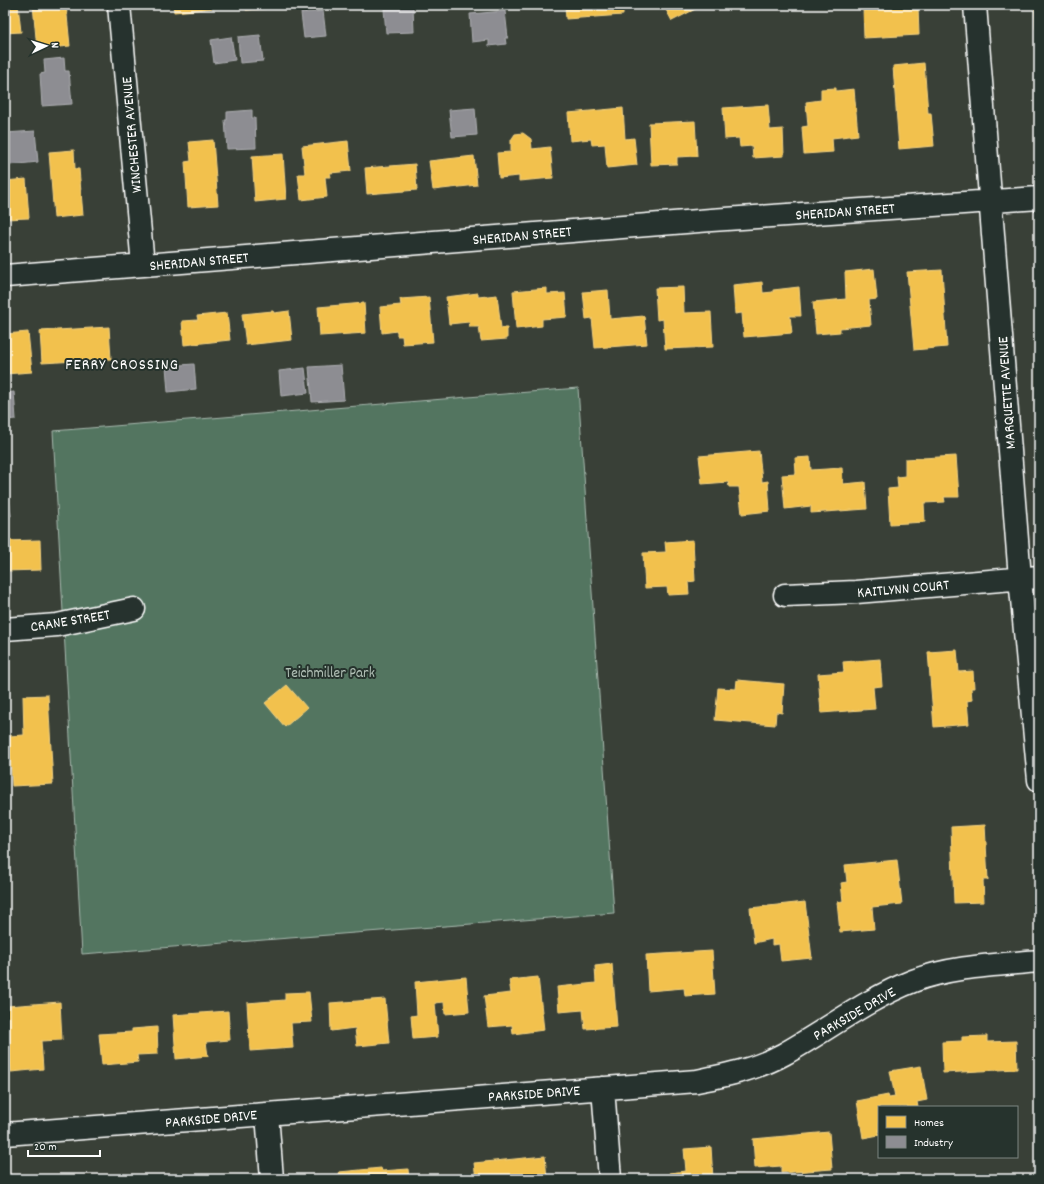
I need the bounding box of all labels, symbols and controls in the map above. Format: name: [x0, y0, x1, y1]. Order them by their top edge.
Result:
north arrow: [26, 26, 66, 66]
text: N: [46, 42, 62, 49]
street label: WINCHESTER AVENUE: [117, 76, 149, 194]
street label: SHERIDAN STREET: [795, 199, 895, 227]
street label: SHERIDAN STREET: [472, 222, 573, 252]
street label: SHERIDAN STREET: [149, 248, 250, 278]
street label: MARQUETTE AVENUE: [993, 336, 1023, 450]
district label: FERRY CROSSING: [65, 354, 179, 377]
street label: KAITLYNN COURT: [856, 575, 950, 605]
street label: CRANE STREET: [29, 605, 112, 639]
park label: Teichmiller Park: [285, 663, 375, 685]
street label: PARKSIDE DRIVE: [810, 982, 901, 1047]
street label: PARKSIDE DRIVE: [487, 1081, 581, 1109]
street label: PARKSIDE DRIVE: [164, 1105, 258, 1135]
legend: [878, 1106, 1018, 1158]
text: Homes: [914, 1115, 944, 1132]
scale bar: [28, 1132, 100, 1158]
text: Industry: [914, 1135, 954, 1152]
text: 20 m: [34, 1139, 57, 1156]

